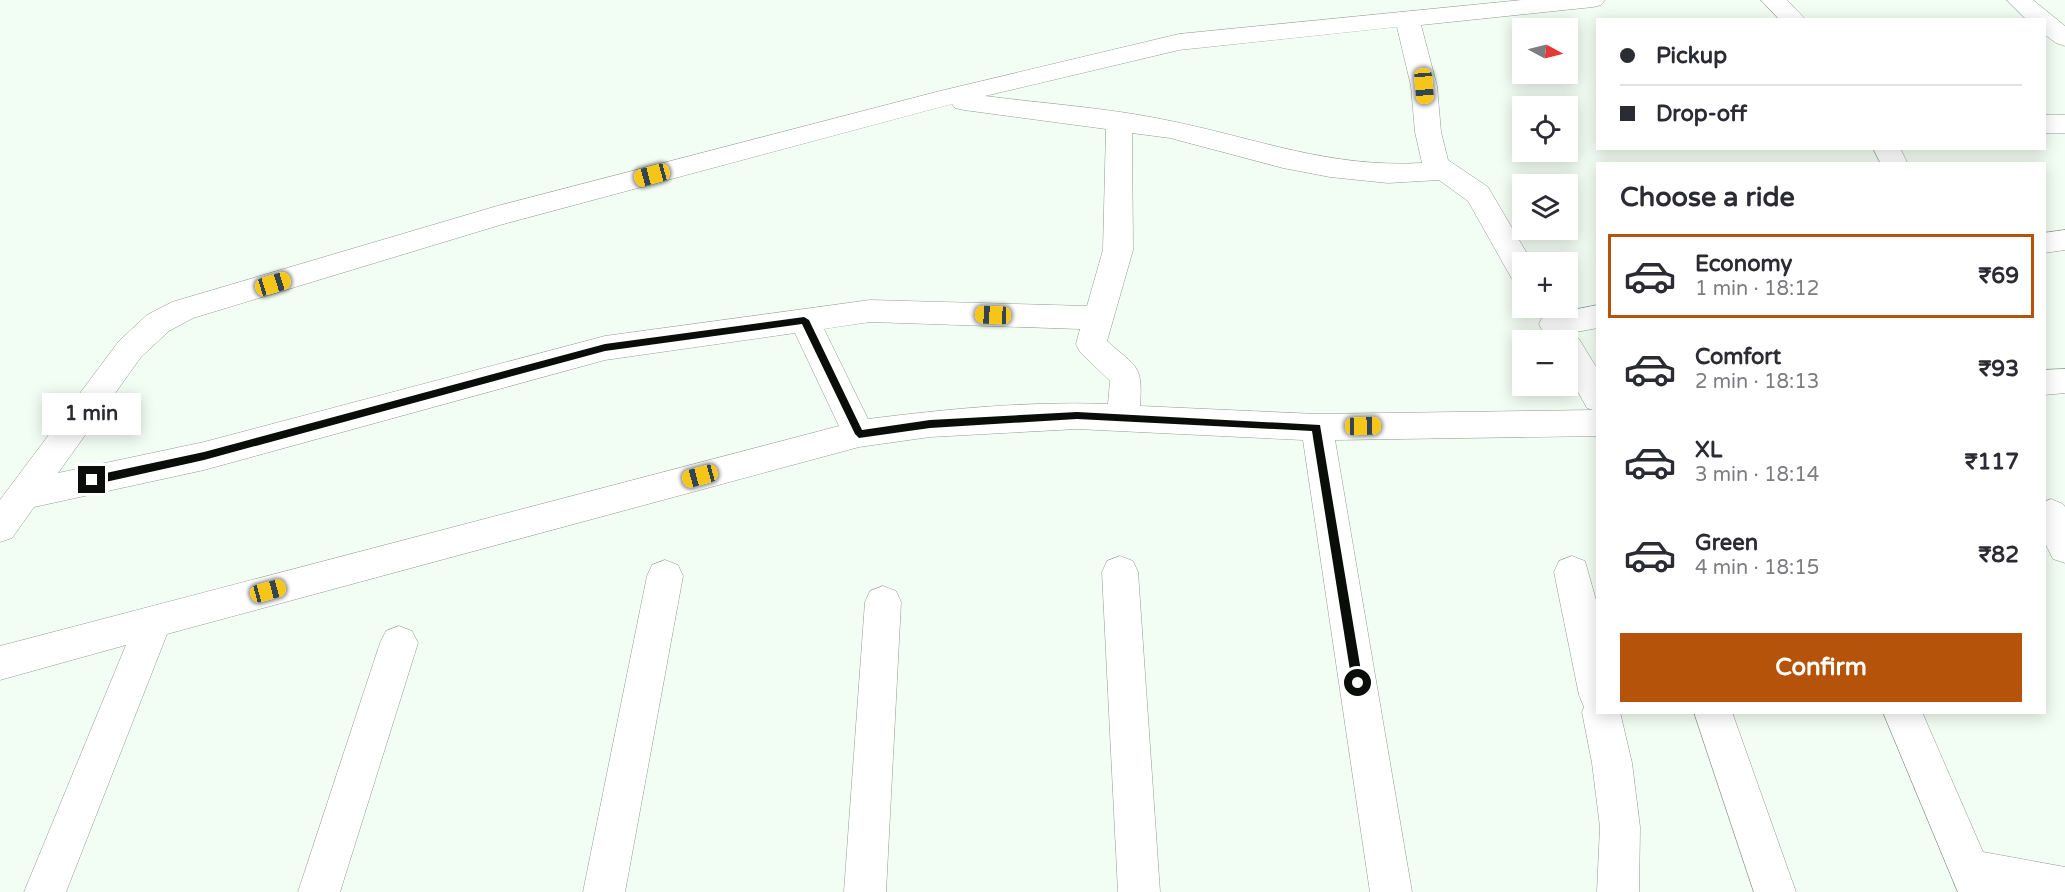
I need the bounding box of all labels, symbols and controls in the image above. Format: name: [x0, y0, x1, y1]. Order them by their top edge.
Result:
north arrow: [1512, 18, 1578, 84]
map controls: [1512, 18, 1578, 396]
text: Pickup: [1656, 43, 1727, 69]
car: [1413, 67, 1435, 105]
button: locate: [1512, 96, 1578, 162]
text: Drop-off: [1656, 101, 1747, 127]
car: [632, 162, 672, 188]
button: layers: [1512, 174, 1578, 240]
text: Choose a ride: [1620, 181, 1795, 214]
icon: car: [1623, 249, 1677, 303]
text: Economy: [1695, 251, 1792, 277]
button: +: [1512, 252, 1578, 318]
text: ₹69: [1978, 263, 2019, 289]
car: [253, 270, 293, 298]
text: 1 min · 18:12: [1695, 277, 1819, 301]
car: [975, 305, 1011, 325]
button: −: [1512, 330, 1578, 396]
icon: car: [1623, 342, 1677, 396]
text: Comfort: [1695, 344, 1781, 370]
text: ₹93: [1978, 356, 2019, 382]
text: 2 min · 18:13: [1695, 370, 1819, 394]
callout: 1 min: [42, 393, 142, 435]
text: 1 min: [65, 402, 118, 426]
car: [1345, 417, 1381, 435]
icon: car: [1623, 435, 1677, 489]
text: XL: [1695, 437, 1722, 463]
text: ₹117: [1965, 449, 2019, 475]
car: [680, 463, 720, 489]
text: 3 min · 18:14: [1695, 463, 1819, 487]
route end: [78, 466, 105, 493]
icon: car: [1623, 528, 1677, 582]
text: Green: [1695, 530, 1758, 556]
text: ₹82: [1978, 542, 2019, 568]
text: 4 min · 18:15: [1695, 556, 1819, 580]
car: [248, 578, 288, 604]
button: Confirm: [1620, 633, 2022, 702]
route start: [1344, 669, 1371, 696]

